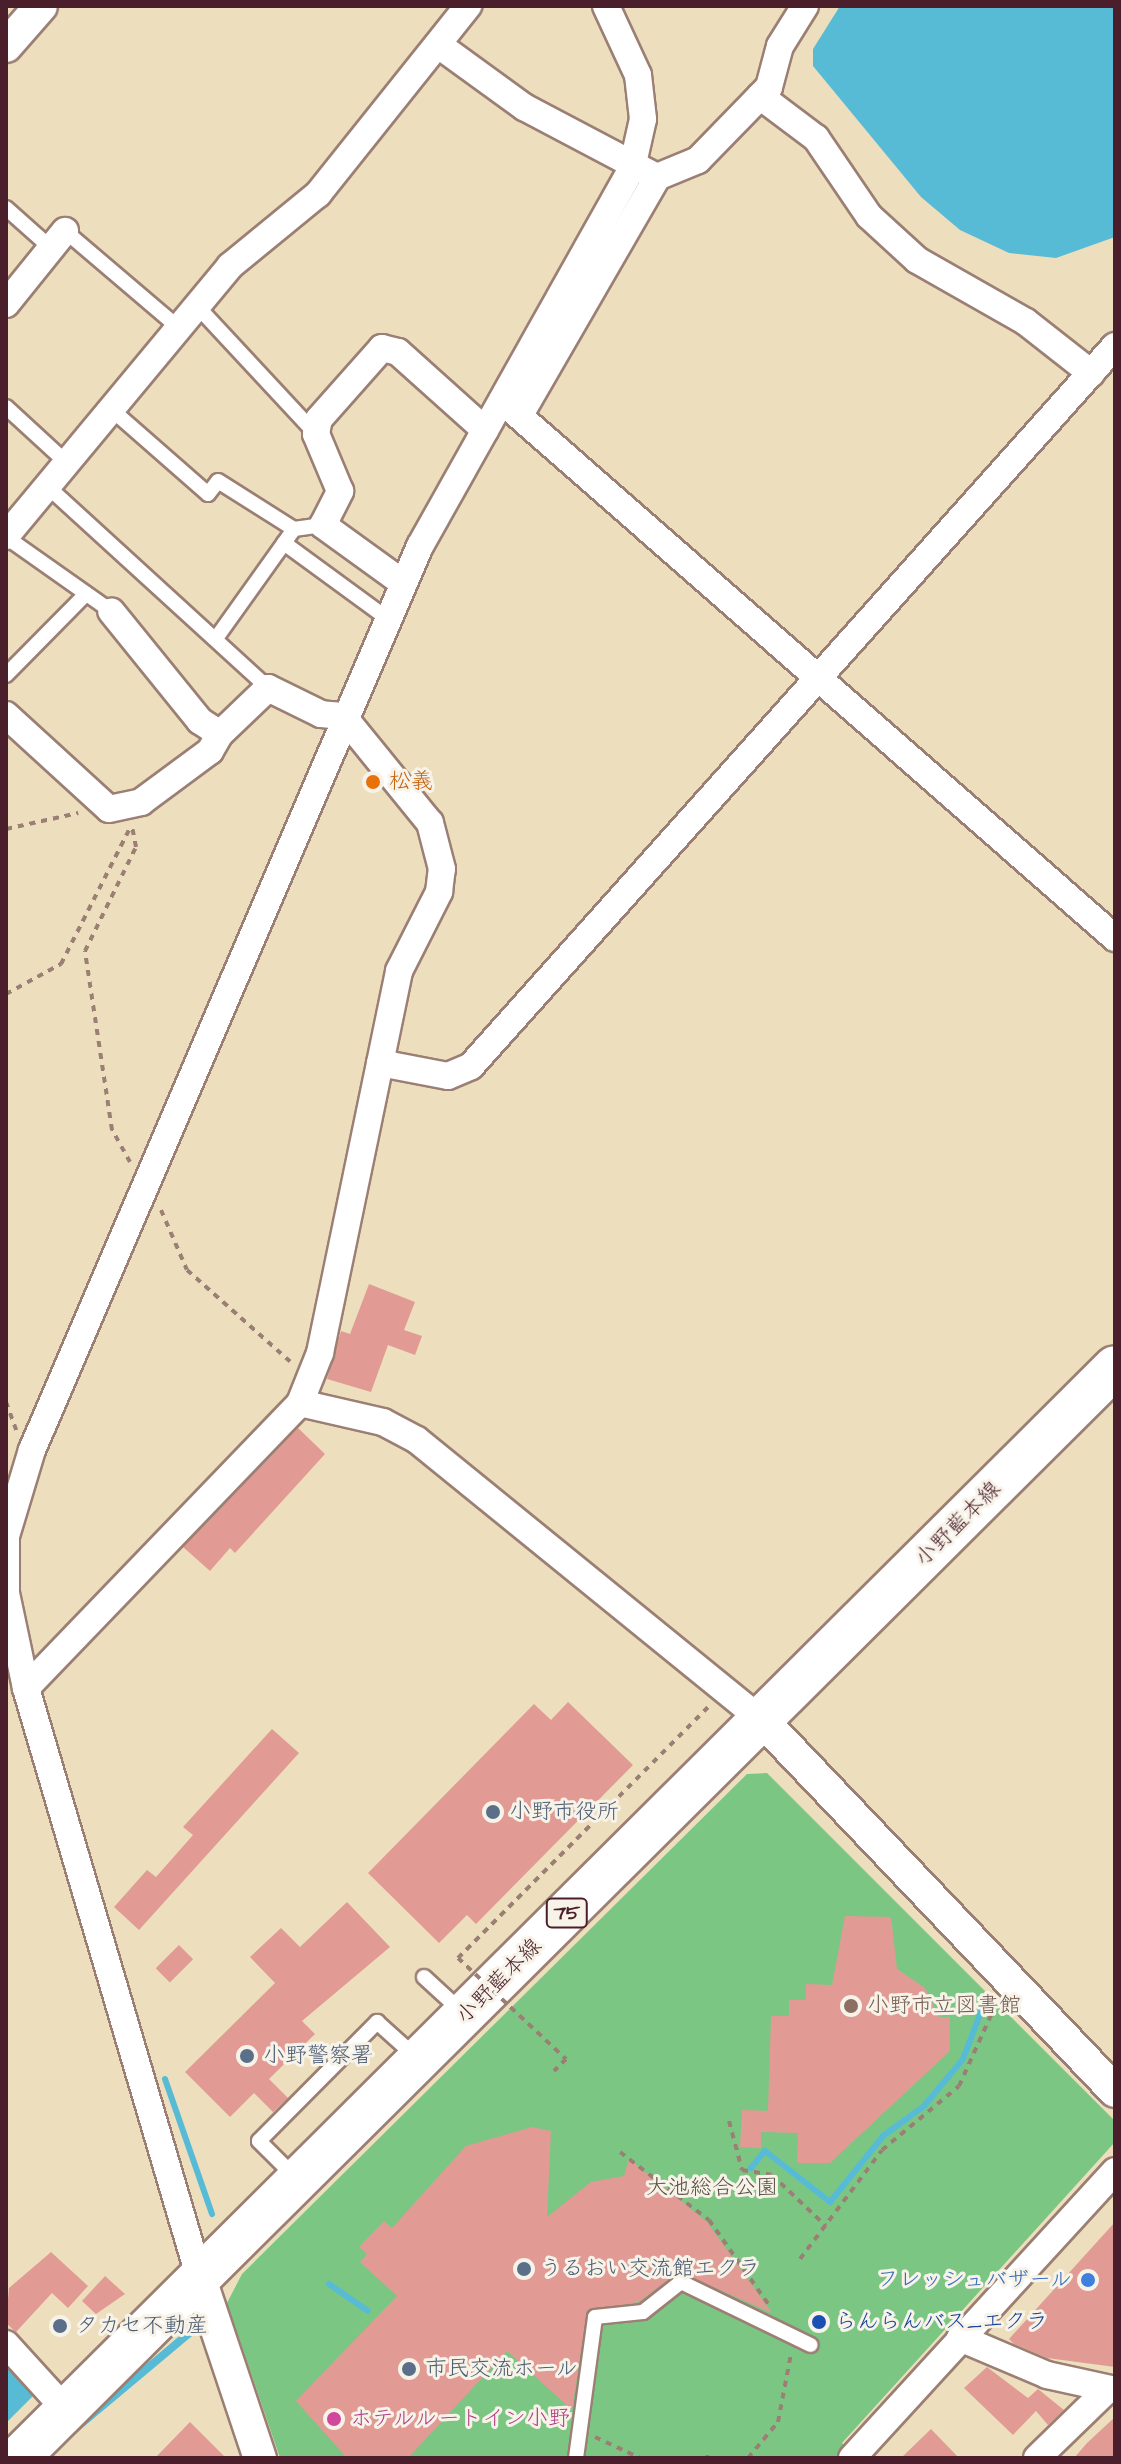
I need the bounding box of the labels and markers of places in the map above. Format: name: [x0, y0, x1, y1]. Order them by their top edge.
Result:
place label: 松義: [389, 769, 433, 795]
marker: 松義: [364, 773, 382, 791]
place label: 小野市役所: [509, 1799, 619, 1825]
marker: 小野市役所: [484, 1803, 502, 1821]
place label: 小野市立図書館: [867, 1993, 1021, 2019]
marker: 小野市立図書館: [842, 1997, 860, 2015]
place label: 小野警察署: [263, 2043, 373, 2069]
marker: 小野警察署: [238, 2047, 256, 2065]
place label: うるおい交流館エクラ: [540, 2256, 760, 2282]
marker: うるおい交流館エクラ: [515, 2260, 533, 2278]
place label: フレッシュバザール: [874, 2267, 1072, 2293]
marker: フレッシュバザール: [1079, 2271, 1097, 2289]
place label: らんらんバス_エクラ: [835, 2309, 1048, 2335]
place label: タカセ不動産: [76, 2313, 208, 2339]
marker: らんらんバス_エクラ: [810, 2313, 828, 2331]
marker: タカセ不動産: [51, 2317, 69, 2335]
place label: 市民交流ホール: [425, 2356, 579, 2382]
marker: 市民交流ホール: [400, 2360, 418, 2378]
place label: ホテルルートイン小野: [350, 2406, 571, 2432]
marker: ホテルルートイン小野: [325, 2410, 343, 2428]

